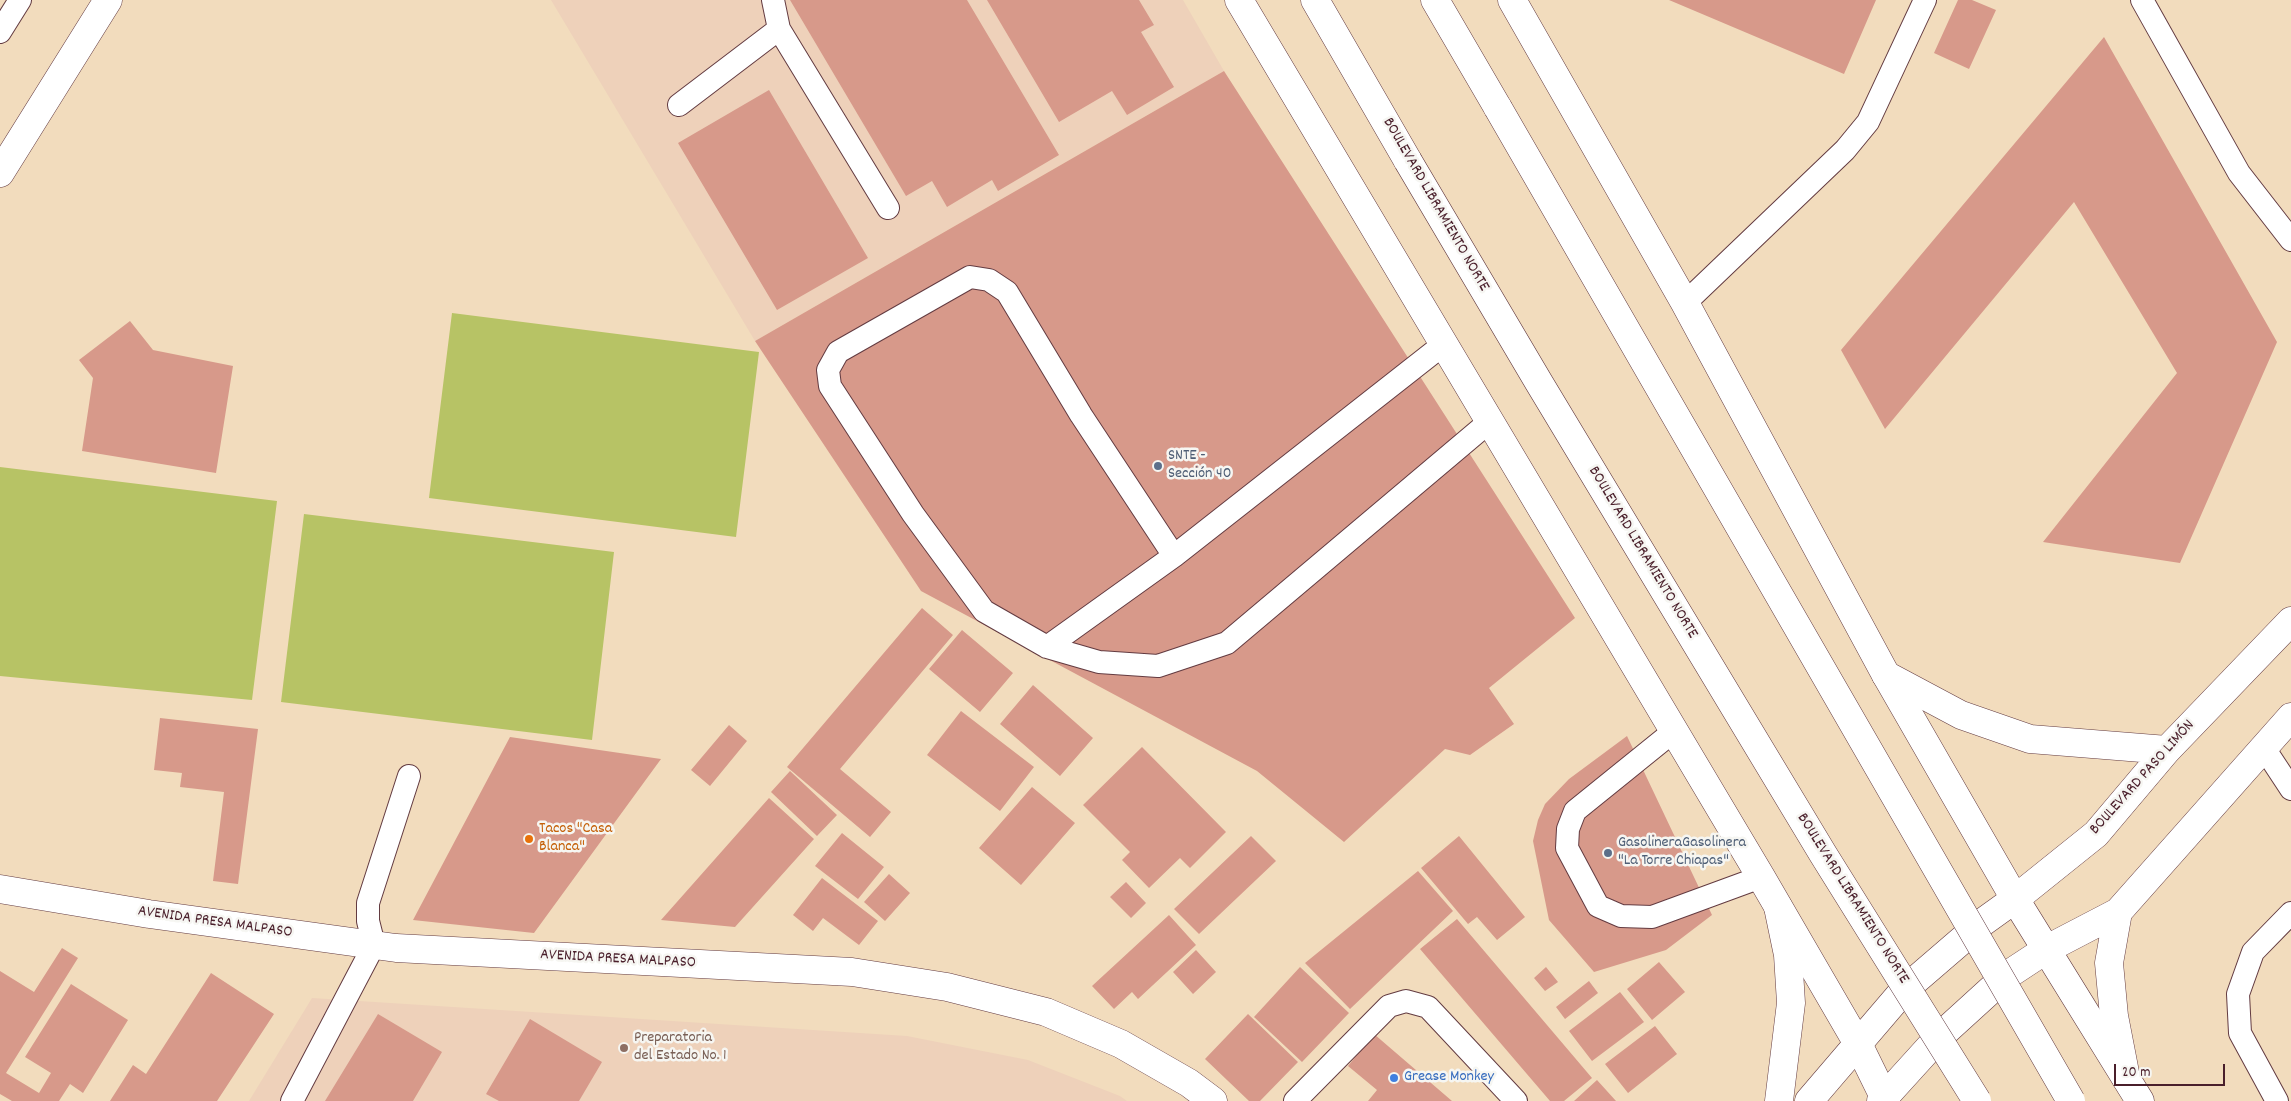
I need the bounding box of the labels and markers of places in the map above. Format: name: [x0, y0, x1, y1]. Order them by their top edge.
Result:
place label: SNTE - Sección 40: [1168, 447, 1231, 485]
marker: SNTE - Sección 40: [1152, 460, 1164, 472]
place label: Tacos "Casa Blanca": [539, 820, 612, 858]
marker: Tacos "Casa Blanca": [523, 833, 535, 845]
place label: GasolineraGasolinera "La Torre Chiapas": [1618, 834, 1746, 872]
marker: GasolineraGasolinera "La Torre Chiapas": [1602, 847, 1614, 859]
place label: Preparatoria del Estado No. 1: [634, 1029, 727, 1067]
marker: Preparatoria del Estado No. 1: [618, 1042, 630, 1054]
place label: Grease Monkey: [1404, 1068, 1494, 1088]
marker: Grease Monkey: [1388, 1072, 1400, 1084]

